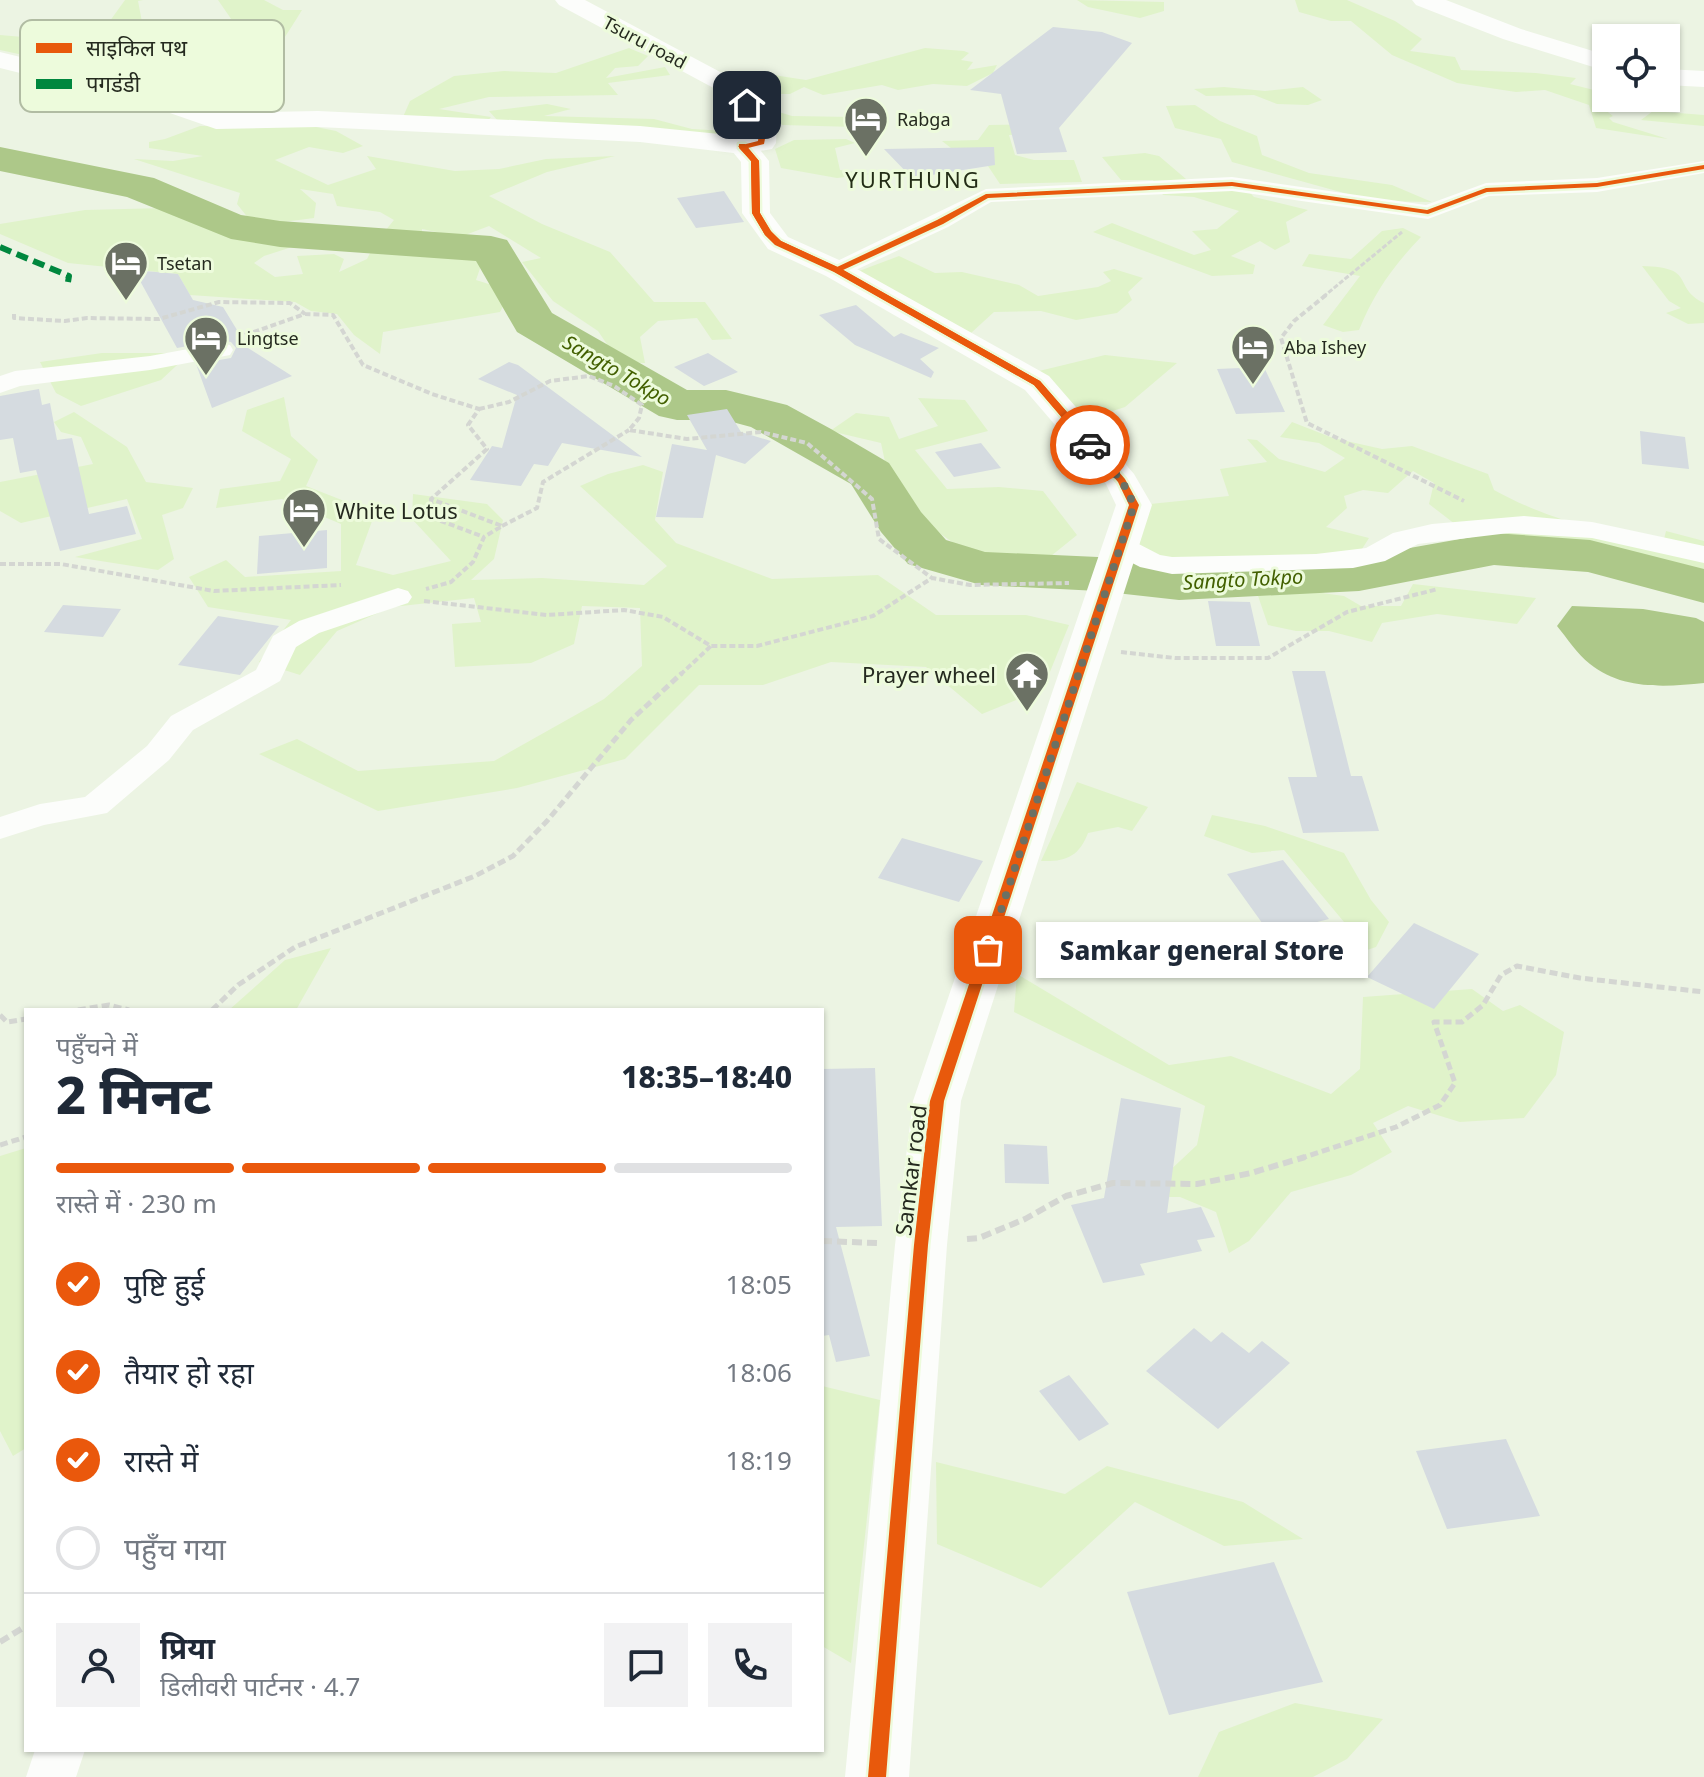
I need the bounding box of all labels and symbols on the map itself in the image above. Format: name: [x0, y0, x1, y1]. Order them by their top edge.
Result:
street label: Tsuru road: [599, 10, 691, 74]
legend: [20, 20, 284, 112]
text: साइकिल पथ: [86, 32, 188, 62]
text: पगडंडी: [86, 68, 140, 98]
pin: [713, 71, 781, 139]
hotel icon: Rabga: [842, 95, 890, 158]
place label: Rabga: [897, 107, 951, 131]
district label: YURTHUNG: [845, 164, 981, 194]
hotel icon: Tsetan: [102, 239, 150, 302]
place label: Tsetan: [157, 251, 212, 275]
hotel icon: Lingtse: [182, 314, 230, 377]
hotel icon: Aba Ishey: [1229, 323, 1277, 386]
place label: Lingtse: [237, 326, 299, 350]
water label: Sangto Tokpo: [558, 328, 676, 412]
place label: Aba Ishey: [1284, 335, 1367, 359]
courier: [1050, 405, 1130, 485]
hotel icon: White Lotus: [280, 486, 328, 549]
place label: White Lotus: [335, 495, 458, 525]
water label: Sangto Tokpo: [1182, 562, 1304, 596]
temple icon: Prayer wheel: [1003, 650, 1051, 713]
place label: Prayer wheel: [862, 659, 996, 689]
pin: [954, 916, 1022, 984]
callout: Samkar general Store: [1036, 922, 1368, 978]
street label: Samkar road: [887, 1103, 933, 1237]

